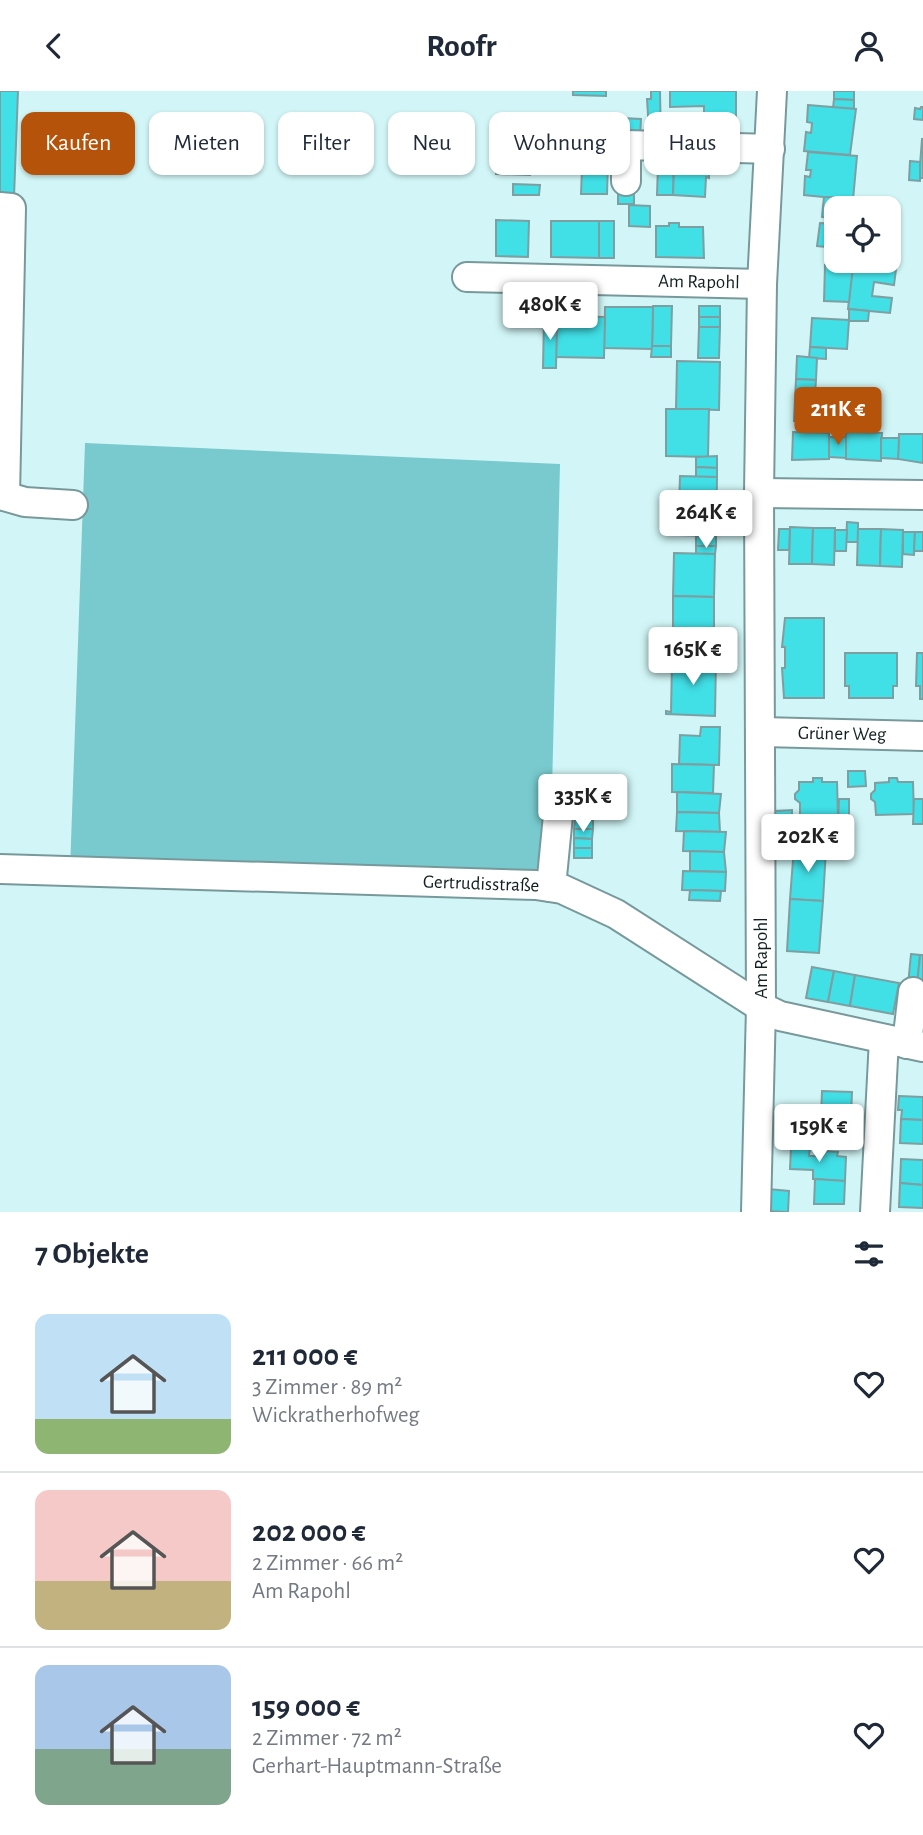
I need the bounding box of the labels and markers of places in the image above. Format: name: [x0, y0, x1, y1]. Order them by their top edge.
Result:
pin: 480K €: [493, 282, 607, 342]
pin: 211K €: [781, 387, 895, 447]
pin: 264K €: [649, 491, 763, 550]
pin: 165K €: [636, 627, 750, 687]
pin: 335K €: [526, 775, 640, 834]
pin: 202K €: [751, 815, 865, 874]
pin: 159K €: [762, 1105, 876, 1164]

